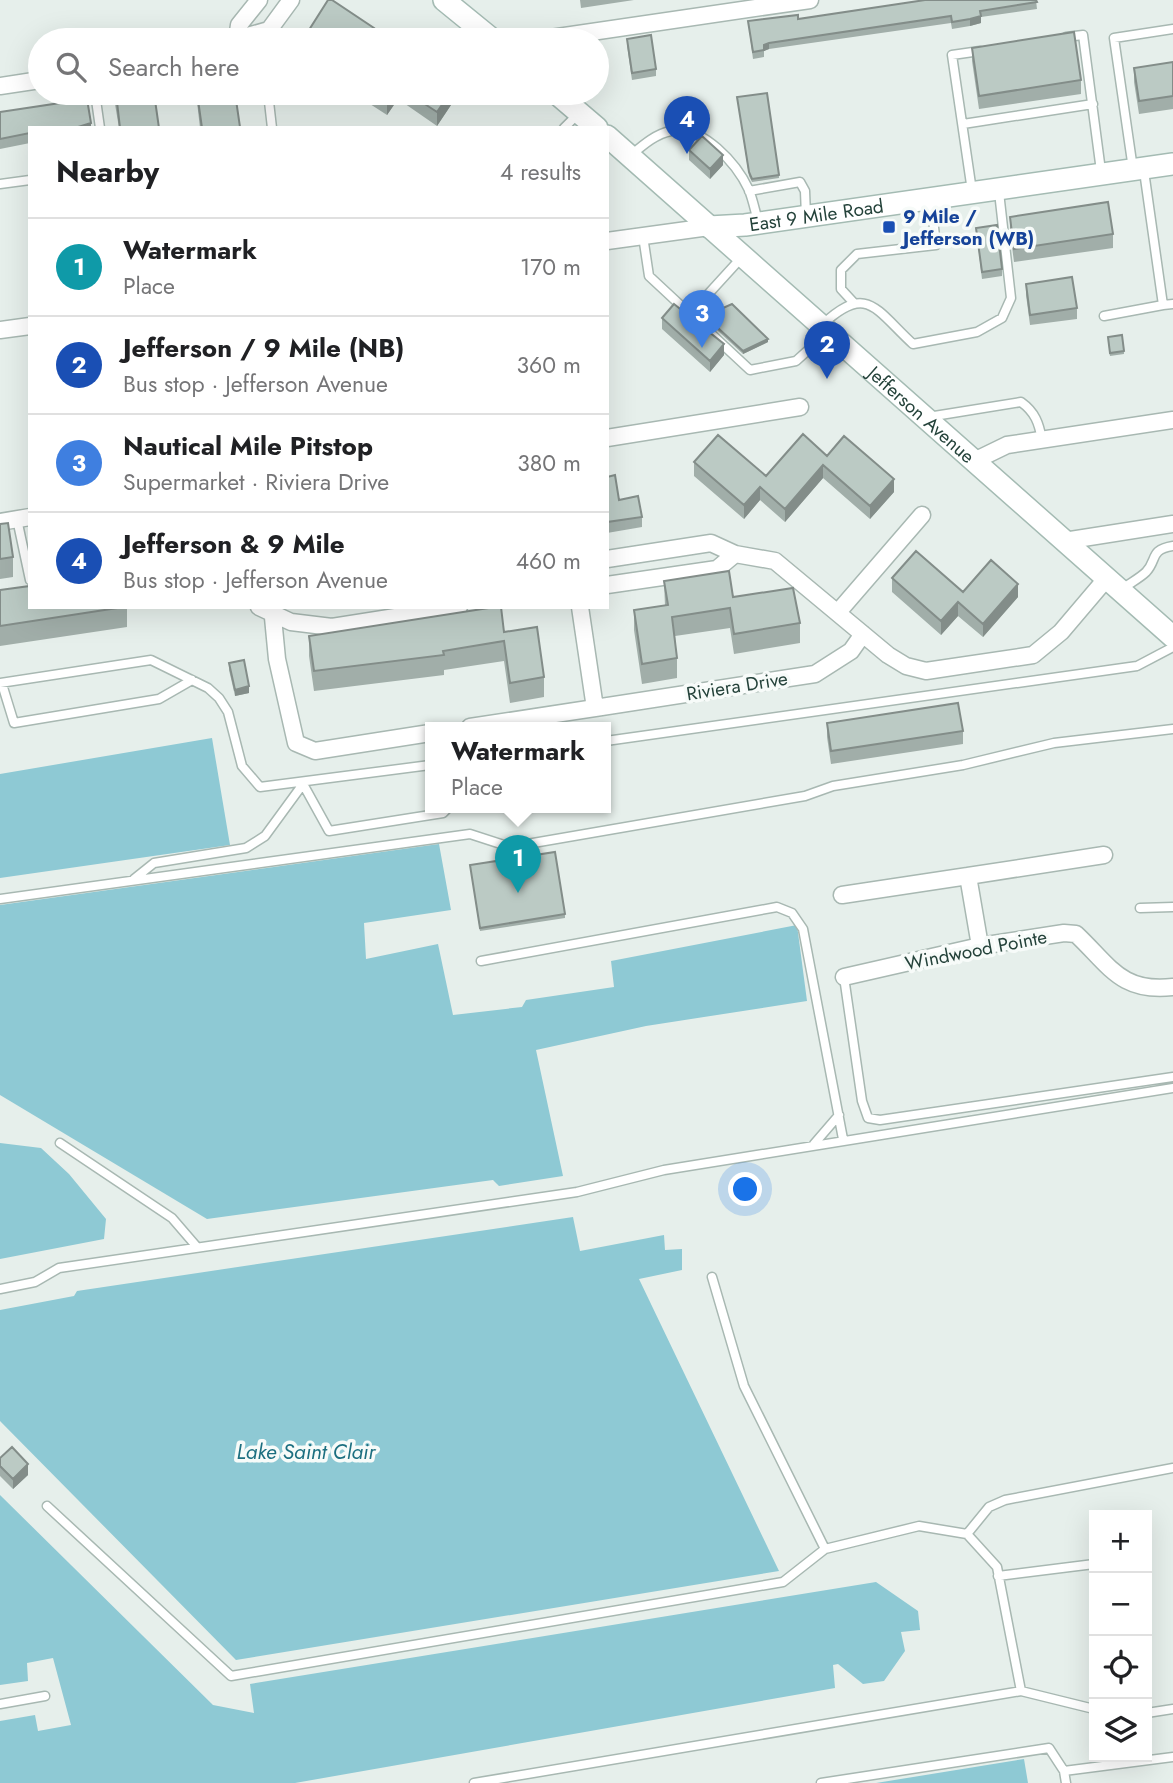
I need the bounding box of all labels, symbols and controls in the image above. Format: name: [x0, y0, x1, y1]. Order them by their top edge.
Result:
search box: [28, 28, 609, 105]
icon: search: [52, 48, 90, 86]
text: Search here: [108, 48, 240, 86]
pin: 4: [664, 96, 710, 154]
text: Nearby: [56, 150, 159, 193]
text: 4 results: [500, 155, 581, 189]
street label: East 9 Mile Road: [747, 192, 885, 238]
place label: 9 Mile / Jefferson (WB): [899, 203, 1034, 252]
marker: 9 Mile / Jefferson (WB): [881, 219, 897, 235]
text: Watermark: [123, 231, 257, 269]
text: 1: [73, 250, 85, 284]
text: 170 m: [520, 250, 581, 284]
text: Place: [123, 269, 175, 303]
pin: 3: [679, 290, 725, 348]
pin: 2: [804, 321, 850, 379]
text: Jefferson / 9 Mile (NB): [123, 329, 404, 367]
text: 2: [71, 348, 87, 382]
text: 360 m: [517, 348, 581, 382]
street label: Jefferson Avenue: [860, 358, 981, 469]
text: Bus stop · Jefferson Avenue: [123, 367, 388, 401]
text: Nautical Mile Pitstop: [123, 427, 373, 465]
text: 3: [72, 446, 86, 480]
text: 380 m: [517, 446, 581, 480]
text: Supermarket · Riviera Drive: [123, 465, 389, 499]
text: Jefferson & 9 Mile: [123, 525, 345, 563]
text: 4: [71, 544, 87, 578]
text: 460 m: [516, 544, 581, 578]
text: Bus stop · Jefferson Avenue: [123, 563, 388, 597]
street label: Riviera Drive: [684, 665, 790, 707]
popup: [425, 722, 611, 813]
text: Watermark: [451, 732, 585, 770]
text: Place: [451, 770, 503, 804]
pin: 1: [495, 835, 541, 893]
street label: Windwood Pointe: [903, 923, 1049, 977]
your location: [728, 1172, 762, 1206]
water label: Lake Saint Clair: [237, 1437, 376, 1467]
map controls: [1089, 1510, 1152, 1762]
button: +: [1089, 1510, 1152, 1573]
button: −: [1089, 1573, 1152, 1636]
button: locate: [1089, 1636, 1152, 1699]
button: layers: [1089, 1699, 1152, 1762]

